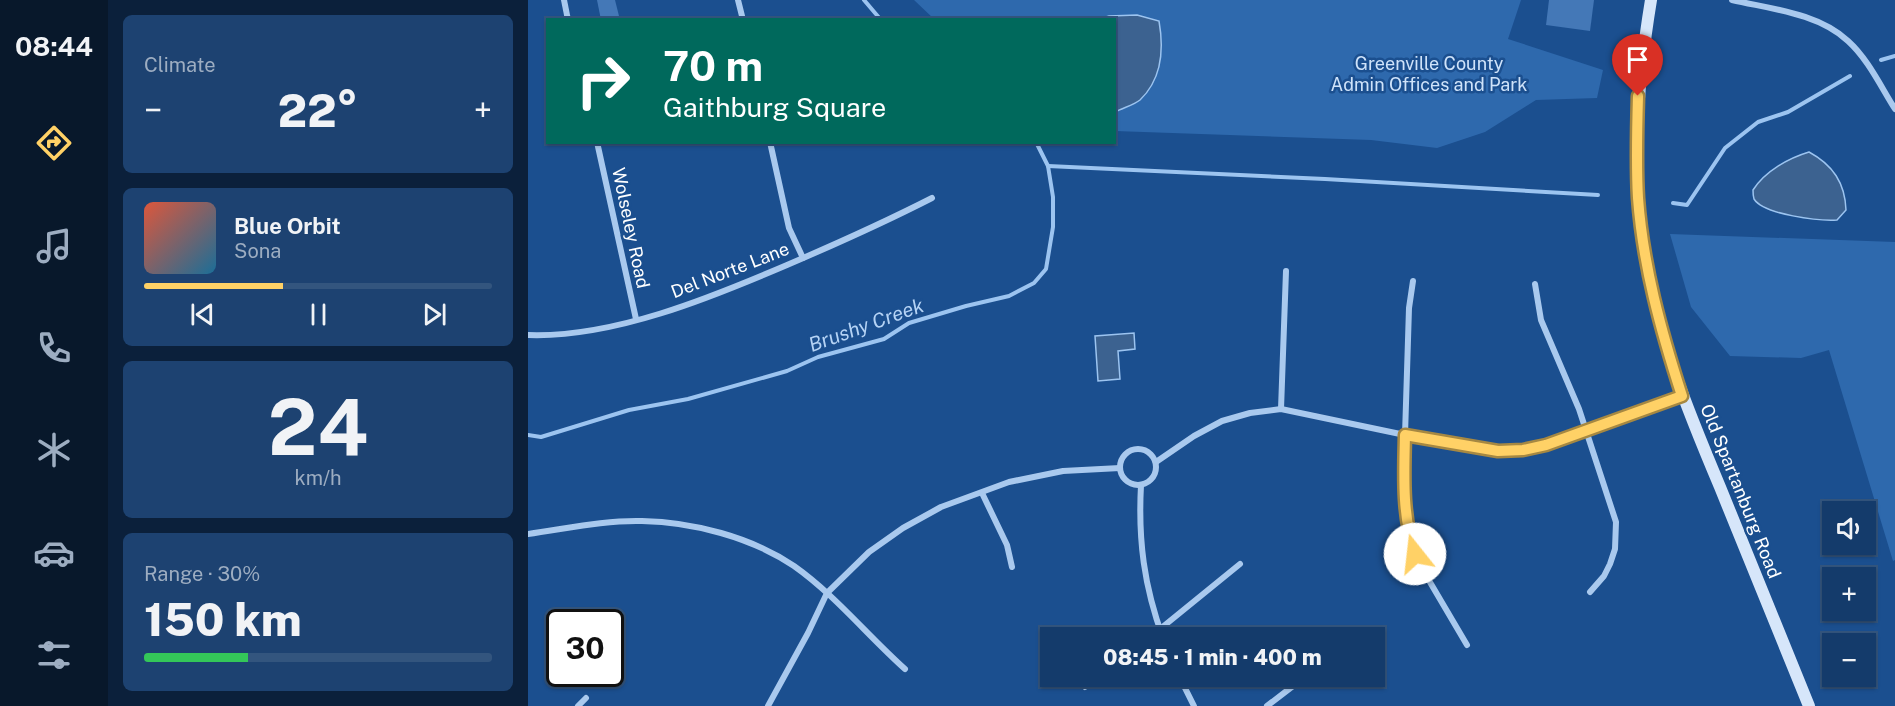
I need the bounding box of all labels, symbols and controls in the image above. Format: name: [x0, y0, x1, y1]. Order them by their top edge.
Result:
text: 08:44: [15, 30, 93, 62]
pin: [1612, 34, 1663, 96]
text: 70 m: [663, 41, 763, 90]
icon: right: [564, 42, 642, 120]
icon: arrive: [1621, 43, 1654, 76]
text: Climate: [144, 53, 216, 77]
park label: Greenville County Admin Offices and Park: [1331, 53, 1527, 95]
text: 22°: [278, 84, 358, 137]
text: −: [144, 91, 162, 129]
text: +: [474, 91, 492, 129]
text: Gaithburg Square: [663, 91, 886, 123]
icon: directions: [33, 122, 75, 164]
street label: Wolseley Road: [608, 166, 654, 290]
text: Blue Orbit: [234, 213, 341, 239]
icon: music: [33, 225, 75, 267]
street label: Del Norte Lane: [668, 238, 792, 302]
text: Sona: [234, 239, 281, 263]
water label: Brushy Creek: [805, 293, 927, 357]
icon: previous: [186, 298, 219, 331]
icon: pause: [302, 298, 335, 331]
icon: next: [418, 298, 451, 331]
icon: phone: [33, 327, 75, 369]
text: 24: [268, 381, 368, 473]
street label: Old Spartanburg Road: [1696, 401, 1786, 581]
icon: climate: [33, 429, 75, 471]
text: km/h: [294, 466, 342, 490]
map controls: [1822, 501, 1876, 687]
button: sound: [1822, 501, 1876, 555]
position arrow: [1383, 522, 1447, 586]
icon: car: [33, 532, 75, 574]
text: Range · 30%: [144, 562, 260, 586]
button: +: [1822, 567, 1876, 621]
text: 150 km: [144, 593, 302, 646]
speed limit sign: 30: [546, 609, 624, 687]
button: −: [1822, 633, 1876, 687]
icon: filters: [33, 634, 75, 676]
text: 08:45 · 1 min · 400 m: [1103, 644, 1322, 670]

